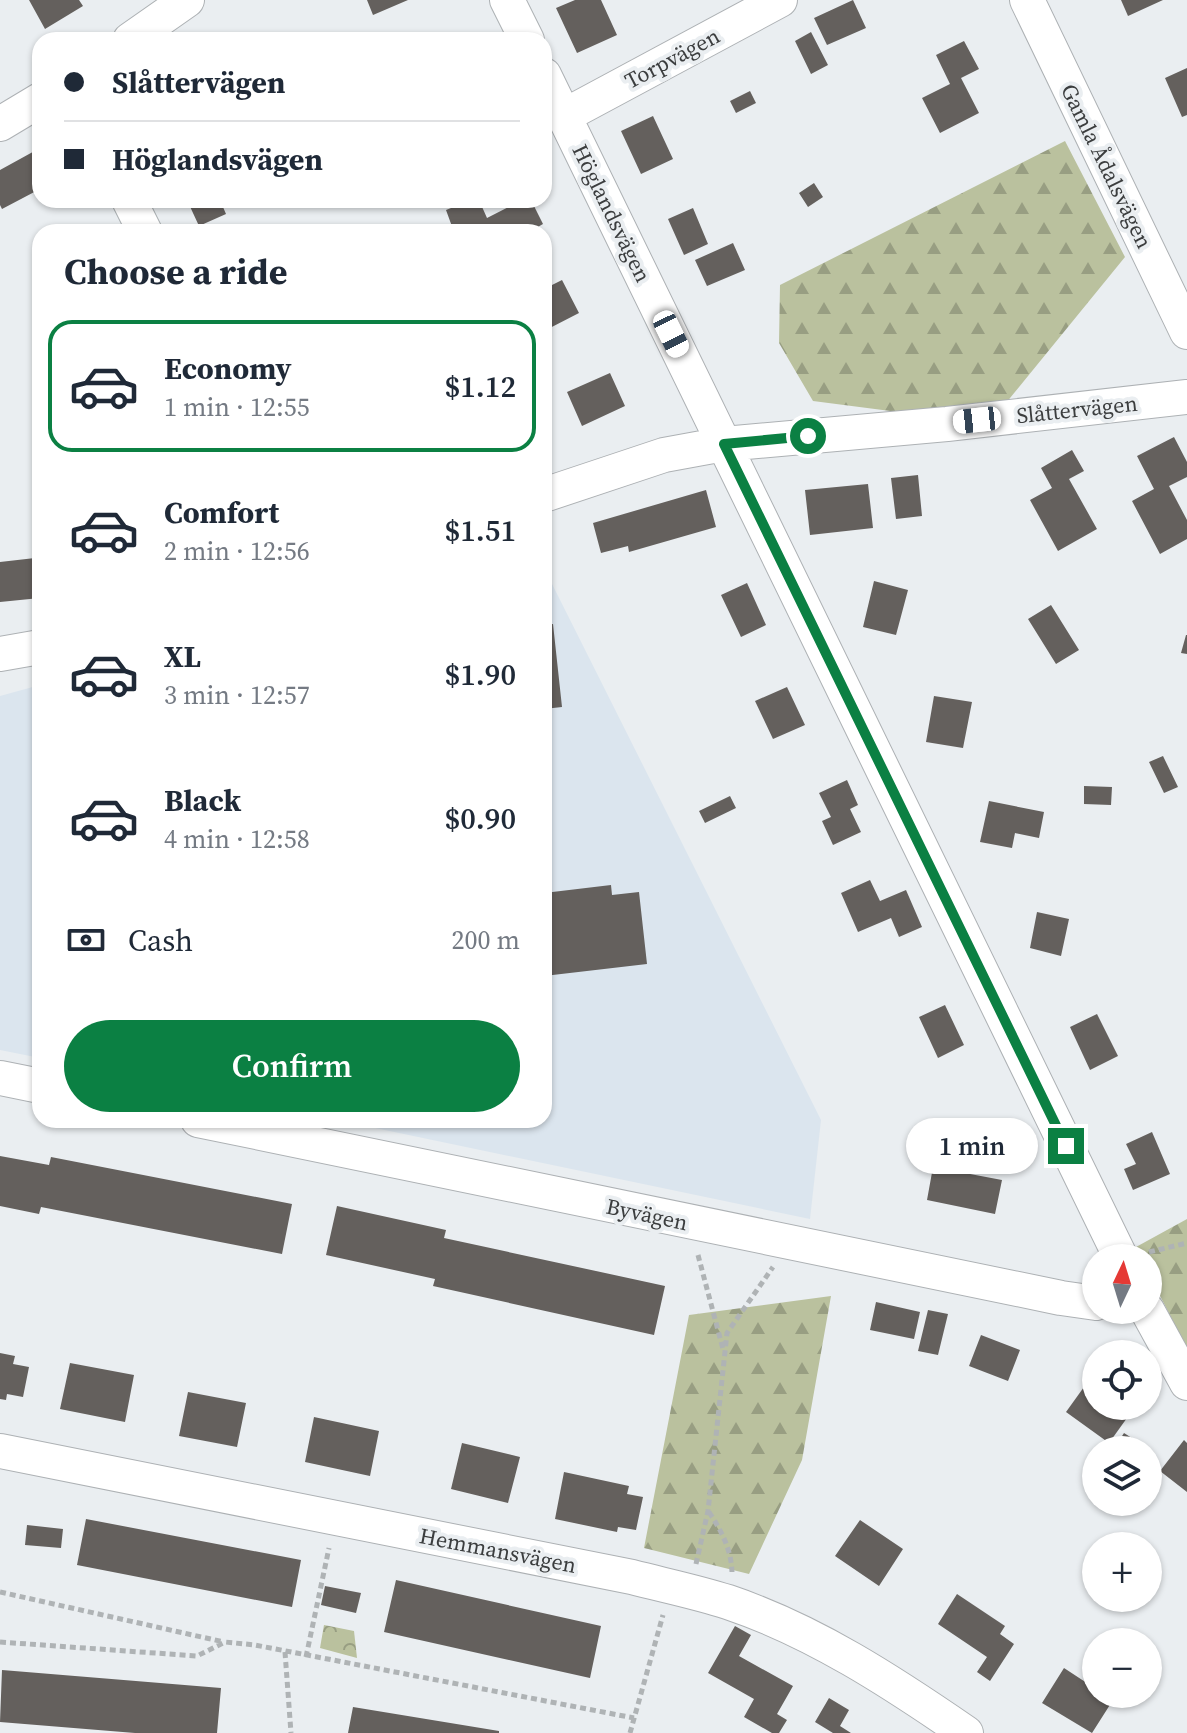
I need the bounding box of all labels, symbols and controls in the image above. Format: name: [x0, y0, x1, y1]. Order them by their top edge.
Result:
street label: Torpvägen: [619, 20, 725, 96]
text: Slåttervägen: [112, 62, 285, 103]
street label: Gamla Ådalsvägen: [1054, 79, 1160, 253]
text: Höglandsvägen: [112, 139, 323, 180]
street label: Höglandsvägen: [566, 139, 658, 287]
text: Choose a ride: [64, 247, 287, 296]
car: [650, 307, 692, 361]
text: Economy: [164, 348, 292, 389]
icon: car: [68, 350, 140, 422]
text: $1.12: [445, 366, 516, 407]
street label: Slåttervägen: [1015, 388, 1139, 430]
text: 1 min · 12:55: [164, 389, 310, 425]
car: [952, 406, 1002, 434]
route start: [790, 418, 826, 454]
text: Comfort: [164, 492, 279, 533]
icon: car: [68, 494, 140, 566]
text: $1.51: [445, 510, 516, 551]
text: 2 min · 12:56: [164, 533, 310, 569]
text: XL: [164, 636, 201, 677]
icon: car: [68, 638, 140, 710]
text: $1.90: [445, 654, 516, 695]
text: 3 min · 12:57: [164, 677, 310, 713]
text: Black: [164, 780, 241, 821]
icon: car: [68, 782, 140, 854]
text: $0.90: [445, 798, 516, 839]
text: 4 min · 12:58: [164, 821, 310, 857]
icon: cash: [64, 918, 108, 962]
text: Cash: [128, 920, 193, 961]
text: 200 m: [452, 922, 520, 958]
button: Confirm: [64, 1020, 520, 1112]
callout: 1 min: [906, 1118, 1038, 1174]
text: 1 min: [939, 1128, 1005, 1164]
route end: [1048, 1128, 1084, 1164]
street label: Byvägen: [603, 1191, 691, 1237]
north arrow: [1082, 1244, 1162, 1324]
map controls: [1082, 1244, 1162, 1708]
button: locate: [1082, 1340, 1162, 1420]
button: layers: [1082, 1436, 1162, 1516]
street label: Hemmansvägen: [417, 1520, 579, 1580]
button: +: [1082, 1532, 1162, 1612]
button: −: [1082, 1628, 1162, 1708]

